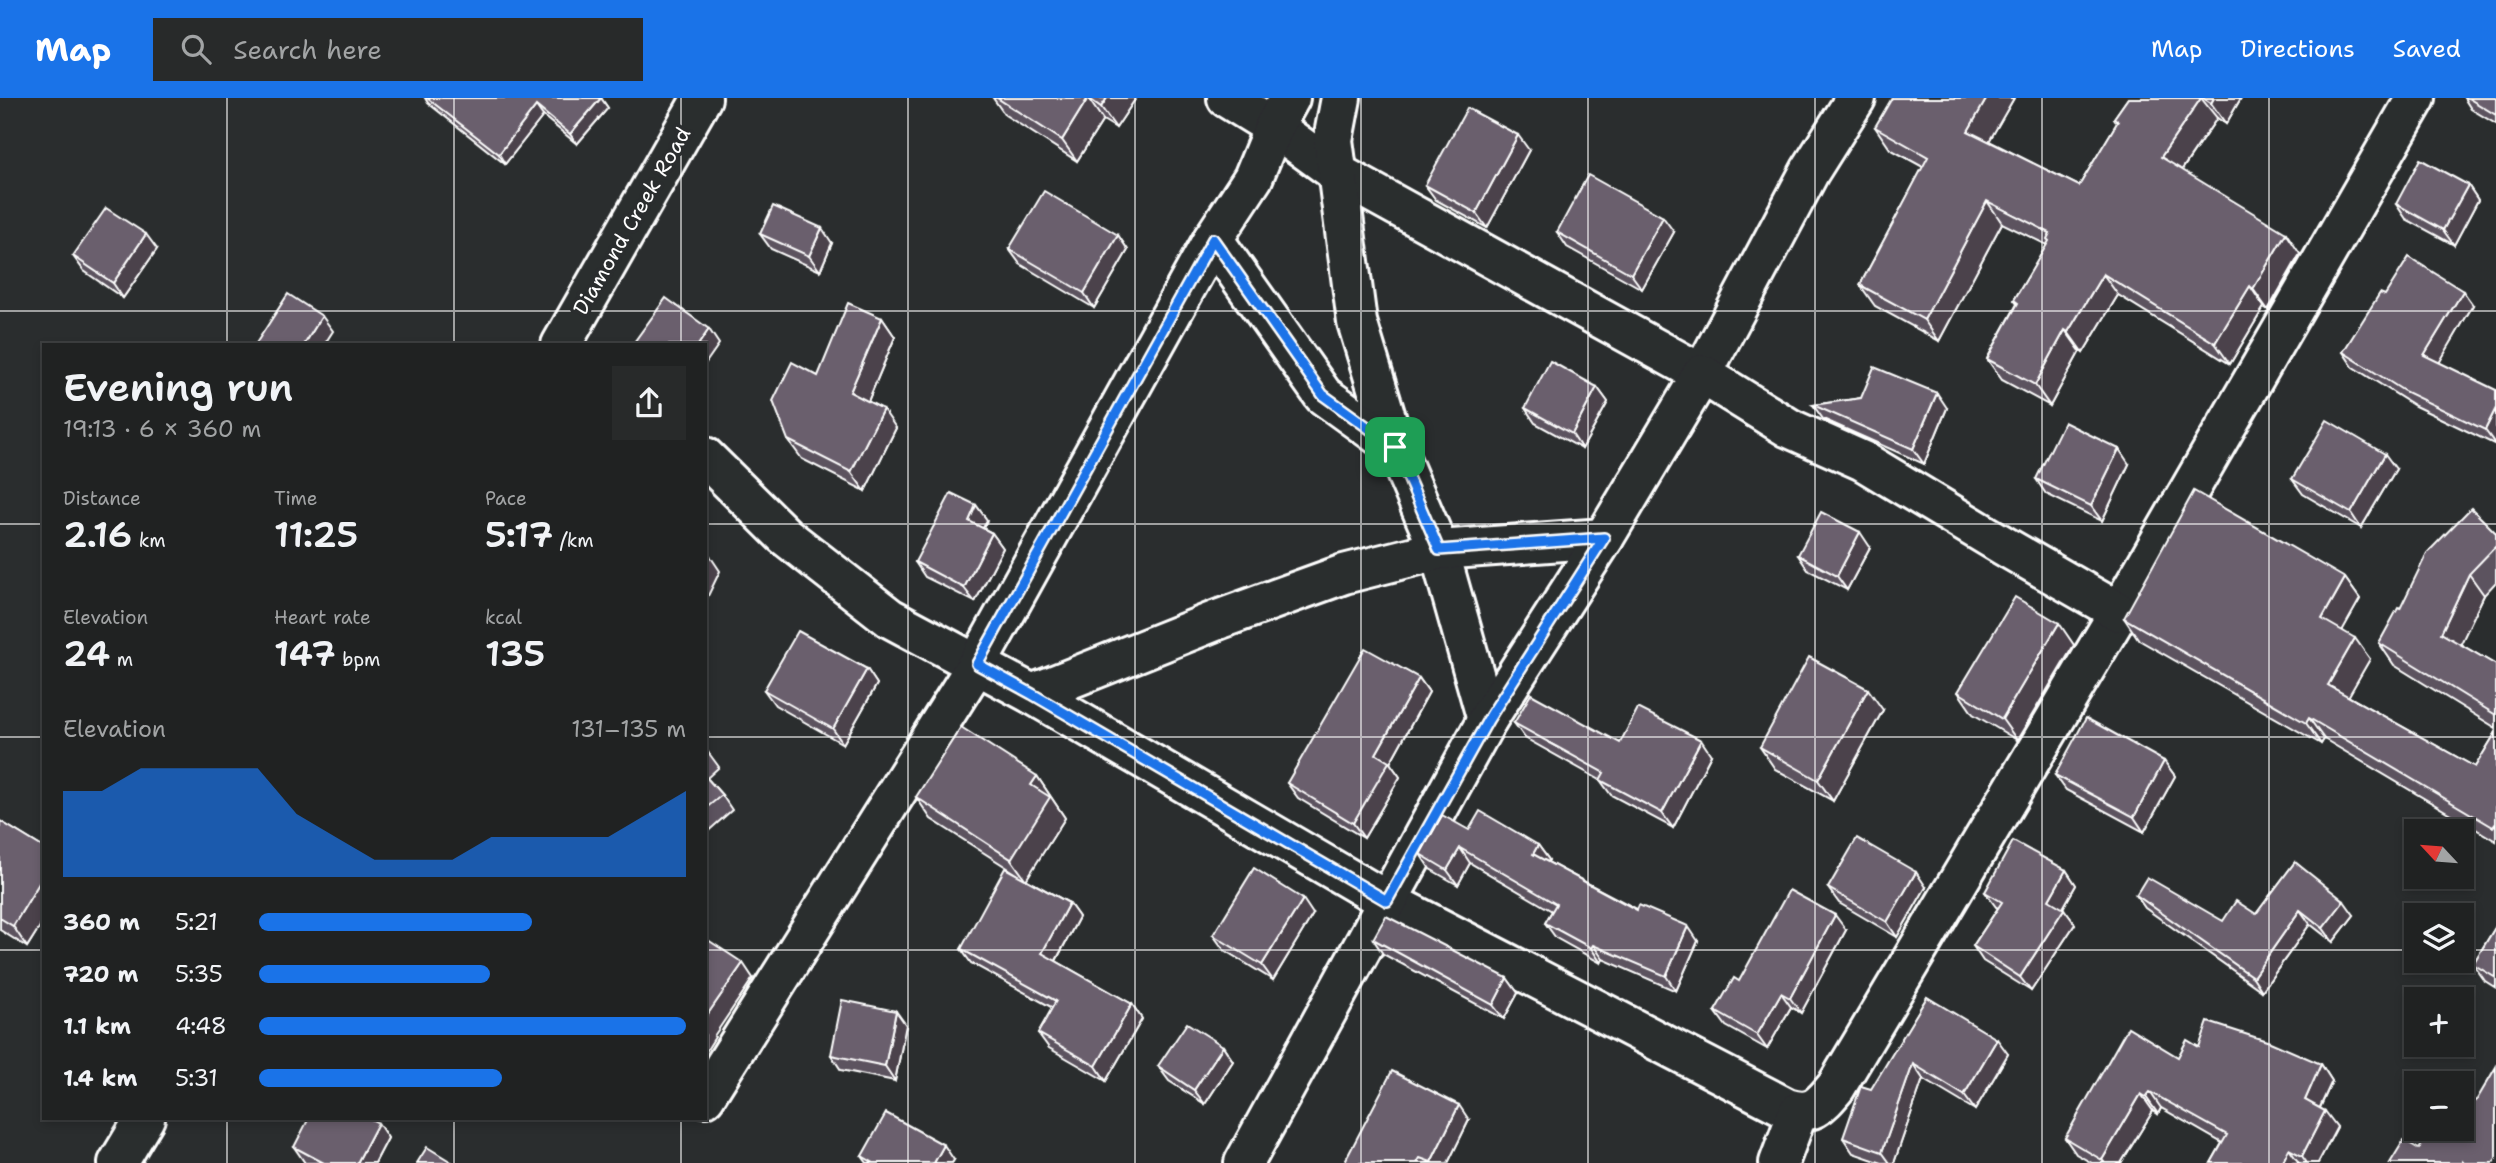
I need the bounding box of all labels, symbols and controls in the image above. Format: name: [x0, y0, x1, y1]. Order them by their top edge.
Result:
search box: [153, 18, 643, 81]
text: Map: [35, 27, 111, 72]
icon: search: [177, 30, 215, 68]
text: Search here: [233, 32, 382, 67]
text: Map: [2151, 33, 2202, 65]
text: Directions: [2240, 33, 2355, 65]
text: Saved: [2393, 33, 2461, 65]
street label: Diamond Creek Road: [567, 122, 697, 320]
text: Evening run: [63, 362, 293, 413]
button: share: [612, 366, 686, 440]
text: 19:13 · 6 × 360 m: [63, 414, 261, 444]
pin: [1365, 417, 1425, 477]
icon: arrive: [1376, 428, 1414, 466]
text: Distance: [63, 486, 141, 511]
text: Time: [274, 486, 318, 511]
text: Pace: [485, 486, 527, 511]
text: 2.16: [63, 511, 132, 558]
text: 11:25: [274, 511, 358, 558]
text: 5:17: [485, 511, 553, 558]
text: km: [132, 528, 166, 553]
text: /km: [553, 528, 594, 553]
text: Elevation: [63, 605, 148, 630]
text: Heart rate: [274, 605, 371, 630]
text: kcal: [485, 605, 522, 630]
text: 24: [63, 630, 110, 677]
text: 147: [274, 630, 336, 677]
text: 135: [485, 630, 545, 677]
text: m: [110, 647, 133, 672]
text: bpm: [336, 647, 380, 672]
text: Elevation: [63, 714, 166, 744]
text: 131–135 m: [571, 714, 686, 744]
north arrow: [2404, 819, 2474, 889]
map controls: [2404, 819, 2474, 1141]
button: layers: [2404, 903, 2474, 973]
text: 360 m: [63, 907, 140, 937]
text: 5:21: [175, 907, 218, 937]
text: 720 m: [63, 959, 139, 989]
text: 5:35: [175, 959, 223, 989]
button: +: [2404, 987, 2474, 1057]
text: 1.1 km: [63, 1011, 131, 1041]
text: 4:48: [175, 1011, 227, 1041]
text: 1.4 km: [63, 1063, 137, 1093]
text: 5:31: [175, 1063, 218, 1093]
button: −: [2404, 1071, 2474, 1141]

